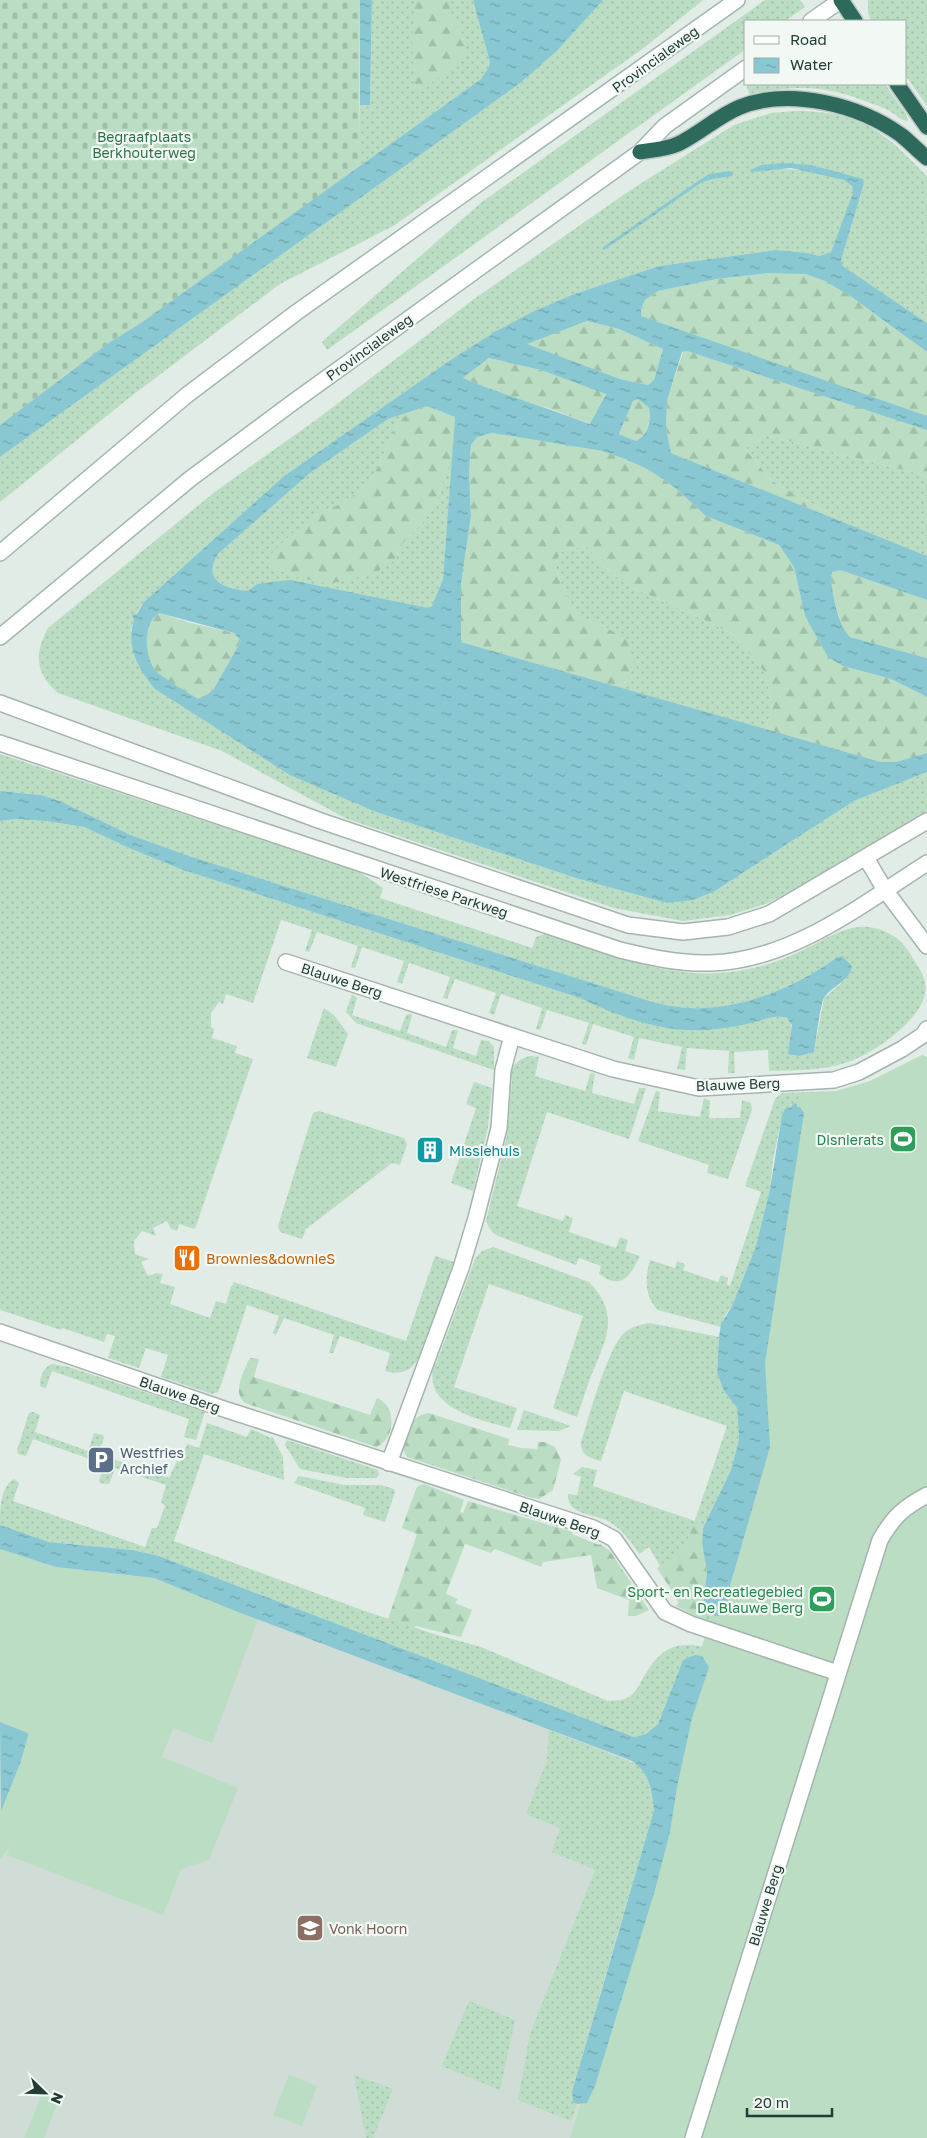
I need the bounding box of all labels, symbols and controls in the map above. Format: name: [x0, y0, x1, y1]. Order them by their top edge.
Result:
legend: [744, 20, 907, 85]
street label: Provincialeweg: [609, 22, 701, 96]
text: Road: [790, 30, 827, 48]
text: Water: [790, 55, 833, 73]
park label: Begraafplaats Berkhouterweg: [92, 128, 196, 161]
street label: Provincialeweg: [323, 310, 415, 384]
street label: Westfriese Parkweg: [378, 863, 510, 921]
street label: Blauwe Berg: [299, 959, 385, 1001]
street label: Blauwe Berg: [695, 1074, 781, 1094]
sports icon: Disnierats: [888, 1124, 918, 1154]
place label: Disnierats: [816, 1131, 884, 1148]
building icon: Missiehuis: [415, 1135, 445, 1165]
place label: Missiehuis: [449, 1142, 520, 1159]
restaurant icon: Brownies&downieS: [172, 1243, 202, 1273]
place label: Brownies&downieS: [206, 1250, 335, 1267]
street label: Blauwe Berg: [137, 1372, 223, 1416]
place label: Westfries Archief: [120, 1444, 184, 1477]
parking icon: Westfries Archief: [86, 1445, 116, 1475]
street label: Blauwe Berg: [517, 1497, 603, 1541]
place label: Sport- en Recreatiegebied De Blauwe Berg: [627, 1583, 803, 1616]
sports icon: Sport- en Recreatiegebied De Blauwe Berg: [807, 1584, 837, 1614]
street label: Blauwe Berg: [745, 1862, 785, 1948]
school or university icon: Vonk Hoorn: [295, 1913, 325, 1943]
place label: Vonk Hoorn: [329, 1920, 407, 1937]
north arrow: [20, 2068, 70, 2118]
scale bar: [747, 2086, 832, 2118]
text: N: [48, 2090, 67, 2106]
text: 20 m: [754, 2093, 789, 2111]

